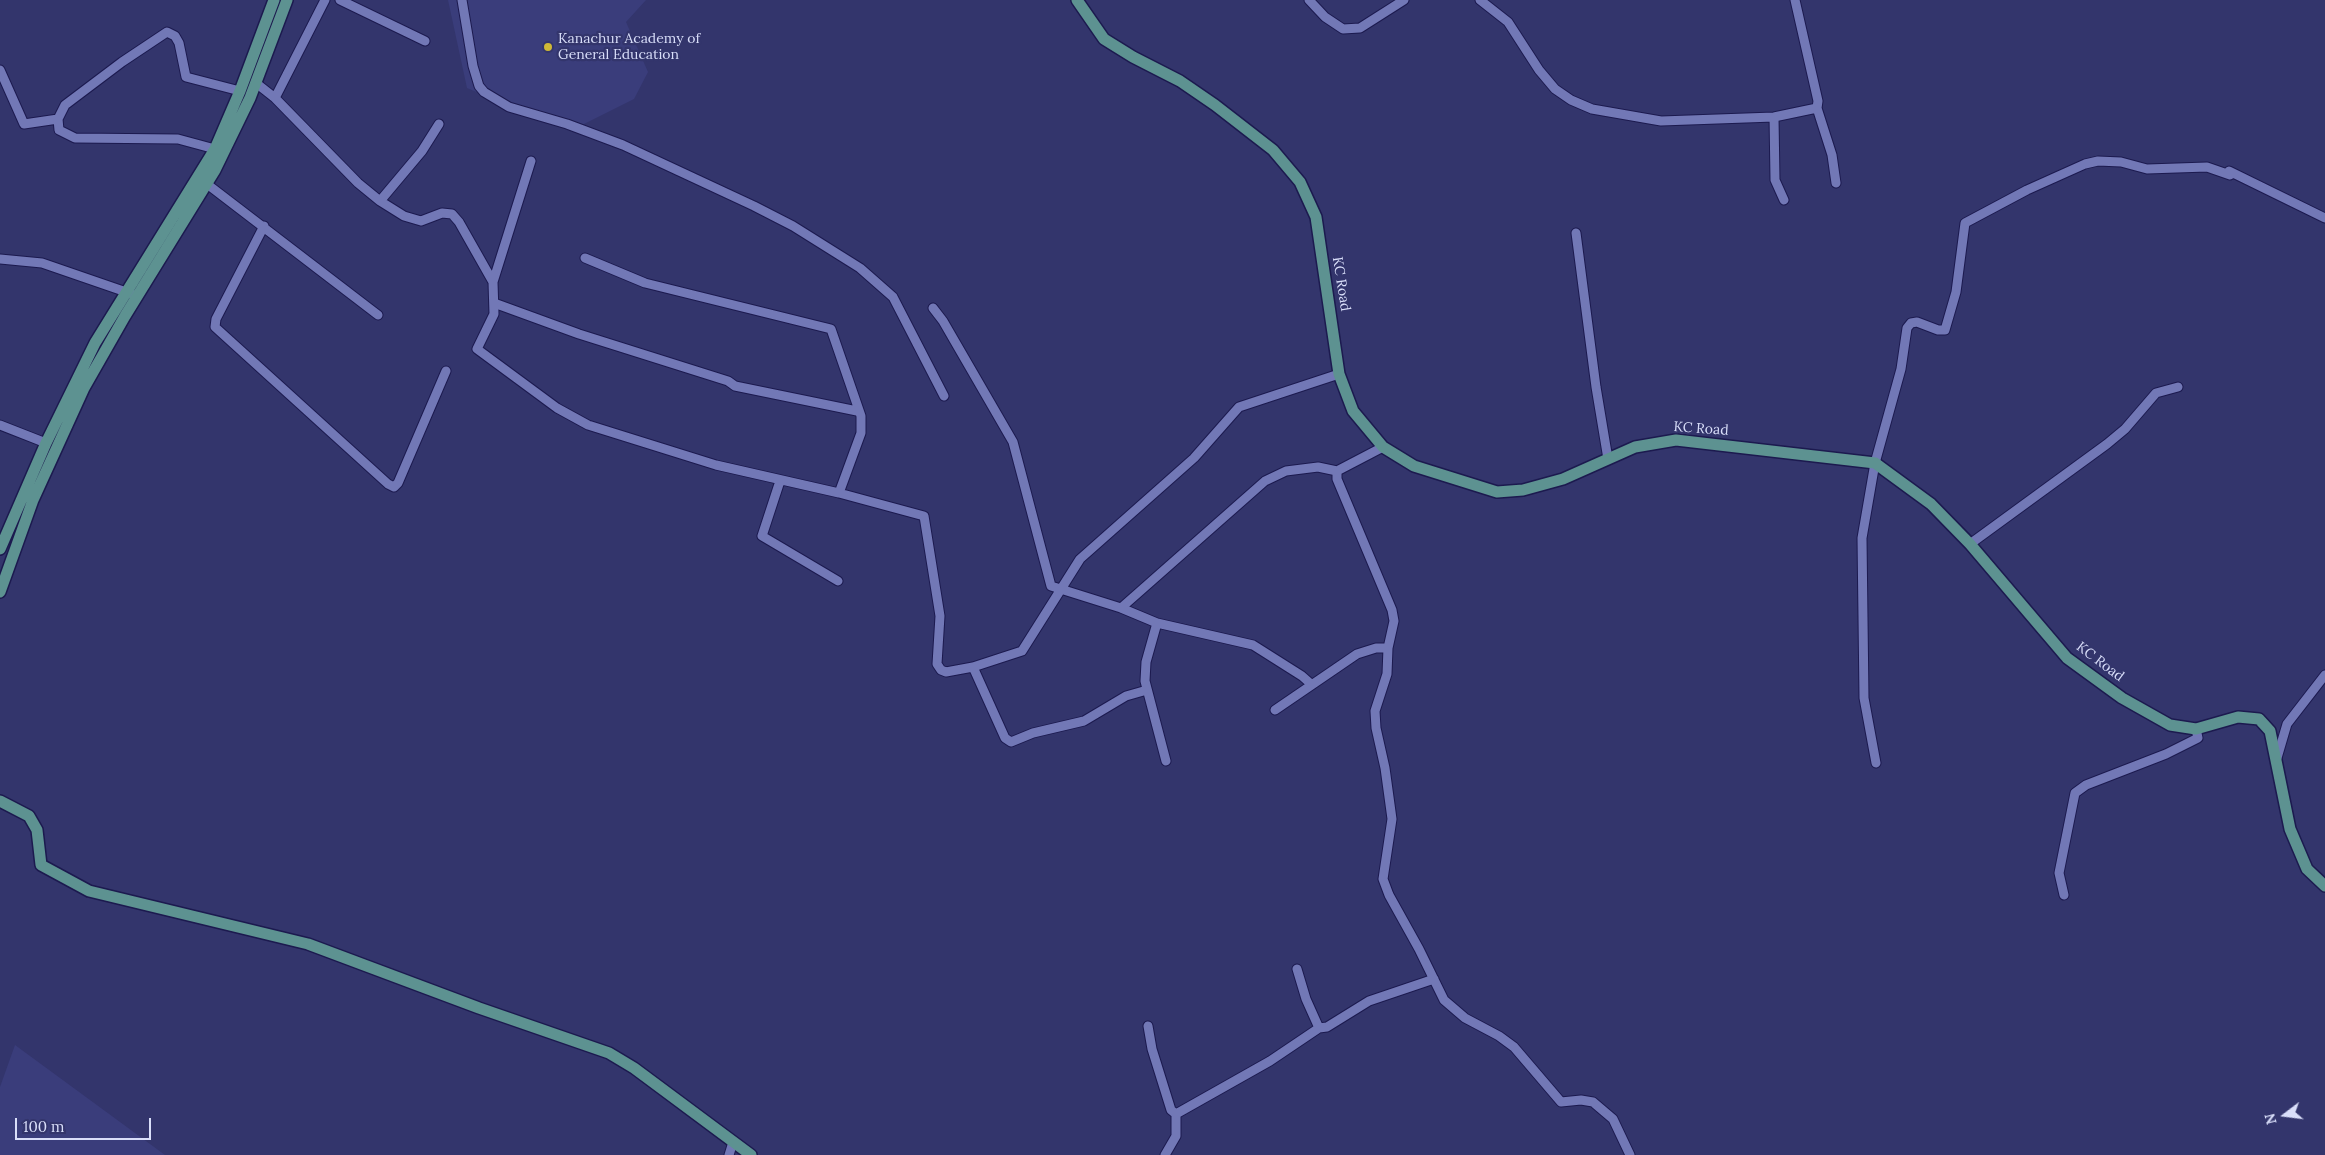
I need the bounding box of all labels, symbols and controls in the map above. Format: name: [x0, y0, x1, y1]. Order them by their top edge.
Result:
place label: Kanachur Academy of General Education: [558, 31, 700, 64]
marker: Kanachur Academy of General Education: [542, 41, 554, 53]
street label: KC Road: [1328, 255, 1354, 313]
street label: KC Road: [1673, 419, 1729, 439]
street label: KC Road: [2073, 639, 2127, 685]
north arrow: [2260, 1090, 2310, 1140]
scale bar: [18, 1108, 154, 1140]
text: N: [2260, 1111, 2281, 1126]
text: 100 m: [23, 1117, 64, 1136]

